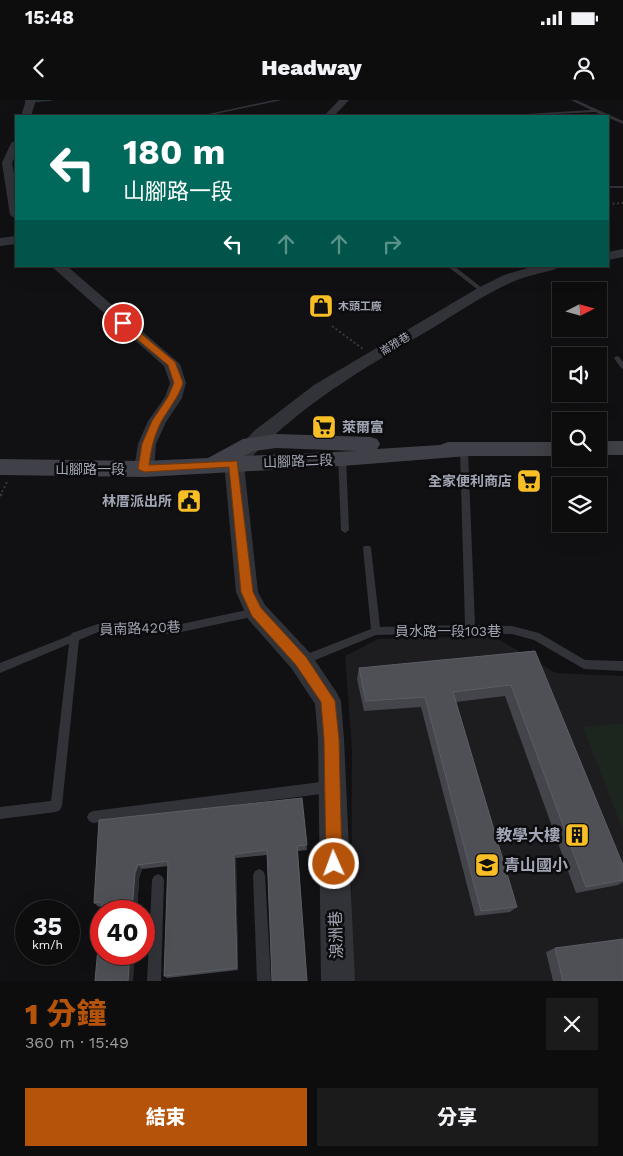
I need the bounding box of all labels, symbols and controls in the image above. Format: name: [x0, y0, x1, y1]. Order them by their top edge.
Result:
text: 15:48: [25, 6, 74, 29]
icon: back: [25, 54, 53, 82]
icon: person: [570, 54, 598, 82]
text: Headway: [261, 55, 362, 80]
text: 180 m: [123, 131, 226, 173]
icon: left: [40, 135, 105, 200]
text: 山腳路一段: [123, 179, 233, 204]
icon: left: [219, 230, 247, 258]
icon: ahead: [272, 230, 300, 258]
icon: ahead: [325, 230, 353, 258]
icon: right: [378, 230, 406, 258]
north arrow: [552, 282, 608, 338]
map controls: [552, 282, 607, 532]
shop icon: 木頭工廠: [308, 293, 334, 319]
place label: 木頭工廠: [338, 300, 382, 313]
pin: [102, 302, 144, 344]
icon: arrive: [109, 309, 137, 337]
street label: 崙雅巷: [378, 330, 412, 358]
button: sound: [552, 347, 607, 402]
button: search: [552, 412, 607, 467]
supermarket icon: 萊爾富: [311, 414, 337, 440]
place label: 萊爾富: [342, 419, 384, 435]
street label: 山腳路二段: [263, 452, 333, 470]
street label: 山腳路一段: [55, 461, 125, 477]
supermarket icon: 全家便利商店: [516, 468, 542, 494]
place label: 全家便利商店: [428, 473, 512, 489]
button: layers: [552, 477, 607, 532]
public building icon: 林厝派出所: [176, 488, 202, 514]
place label: 林厝派出所: [102, 493, 172, 509]
street label: 員南路420巷: [99, 619, 181, 637]
street label: 員水路一段103巷: [395, 623, 501, 639]
building icon: 教學大樓: [564, 822, 590, 848]
place label: 教學大樓: [496, 826, 560, 845]
position arrow: [307, 837, 359, 889]
school or university icon: 青山國小: [474, 852, 500, 878]
place label: 青山國小: [504, 856, 568, 875]
speed limit sign: 40: [90, 900, 155, 965]
street label: 湶洲巷: [326, 911, 346, 959]
text: 35: [33, 912, 62, 941]
text: km/h: [32, 938, 63, 952]
text: 1 分鐘: [25, 996, 106, 1031]
button: close: [546, 998, 598, 1050]
text: 360 m · 15:49: [25, 1033, 129, 1052]
button: 結束: [25, 1088, 307, 1146]
button: 分享: [317, 1088, 598, 1146]

